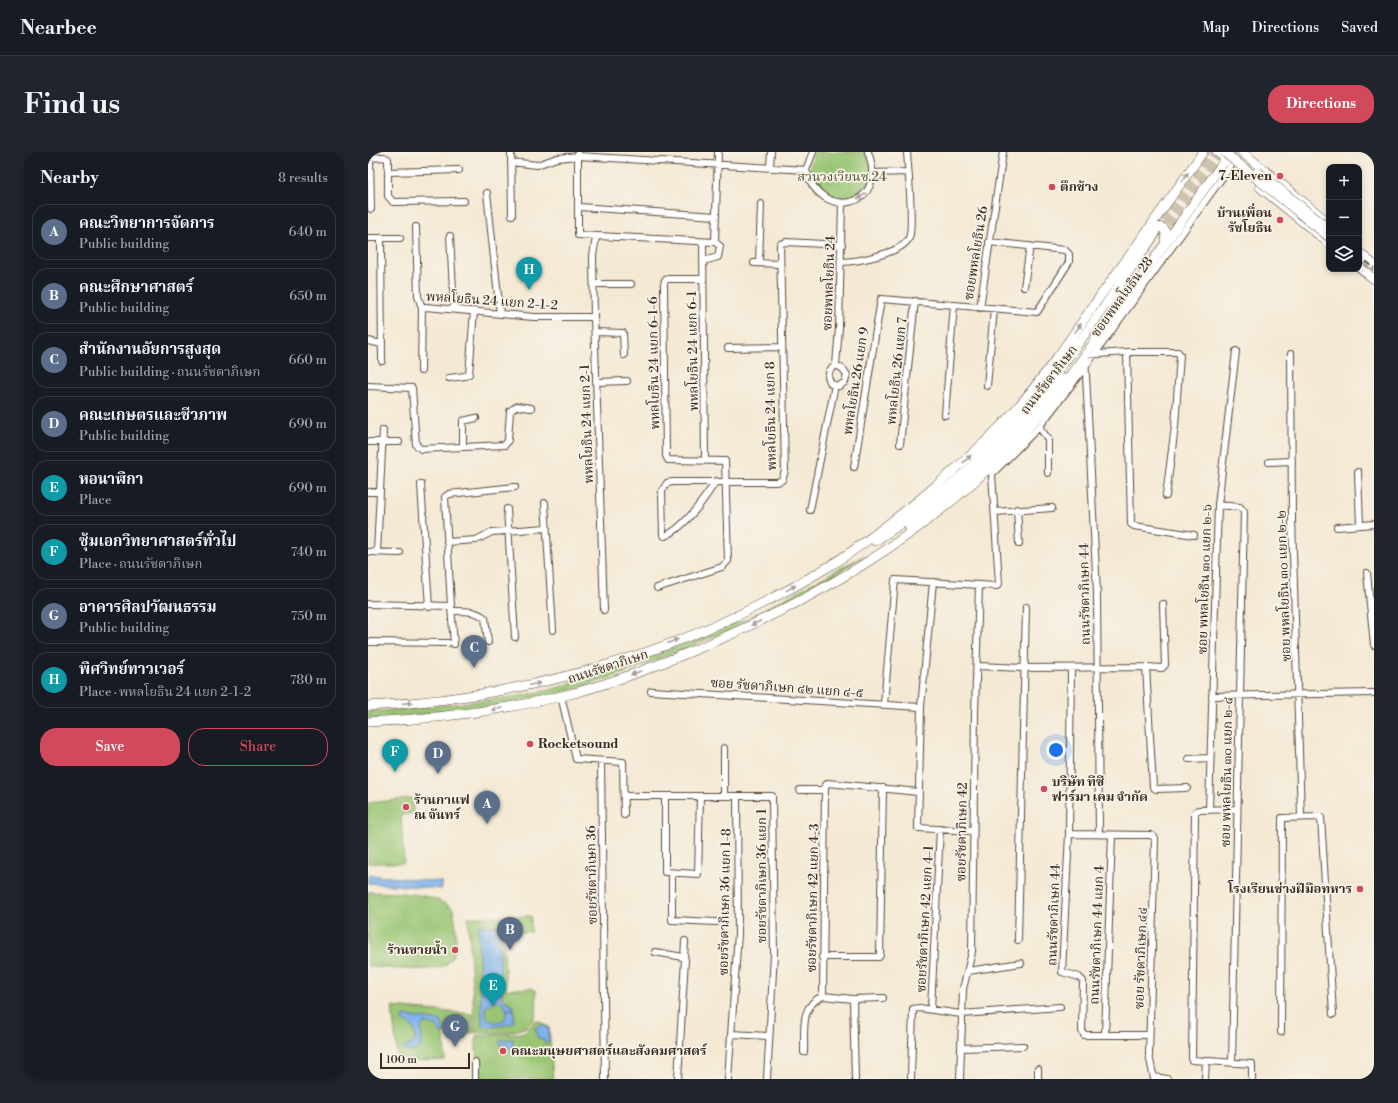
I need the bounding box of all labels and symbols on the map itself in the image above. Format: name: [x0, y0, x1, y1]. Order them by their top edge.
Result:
place label: 7-Eleven: [1218, 168, 1272, 184]
park label: สวนวงเวียนซ.24: [797, 169, 887, 185]
marker: 7-Eleven: [1275, 171, 1285, 181]
one-way arrow: [1181, 172, 1189, 182]
place label: ตึกช้าง: [1060, 179, 1098, 195]
marker: ตึกช้าง: [1047, 182, 1057, 192]
one-way arrow: [856, 192, 867, 200]
place label: บ้านเพื่อน รัชโยธิน: [1217, 203, 1272, 236]
street label: ซอยพหลโยธิน 26: [960, 204, 991, 301]
marker: บ้านเพื่อน รัชโยธิน: [1275, 215, 1285, 225]
street label: ซอยพหลโยธิน 24: [818, 235, 839, 331]
street label: ซอยพหลโยธิน 28: [1087, 253, 1156, 340]
pin: H: [516, 257, 542, 290]
street label: พหลโยธิน 24 แยก 2-1-2: [426, 287, 559, 314]
street label: พหลโยธิน 24 แยก 6-1: [683, 290, 702, 411]
street label: พหลโยธิน 24 แยก 6-1-6: [644, 296, 663, 430]
street label: พหลโยธิน 26 แยก 7: [882, 316, 911, 426]
one-way arrow: [1074, 323, 1082, 333]
street label: พหลโยธิน 26 แยก 9: [839, 325, 872, 436]
street label: ถนนรัชดาภิเษก: [1017, 342, 1081, 418]
street label: พหลโยธิน 24 แยก 8: [761, 361, 780, 471]
street label: พหลโยธิน 24 แยก 2-1: [576, 364, 597, 484]
one-way arrow: [962, 454, 972, 464]
street label: ซอย พหลโยธิน ๓๐ แยก ๒-๖: [1193, 504, 1216, 654]
street label: ซอย พหลโยธิน ๓๐ แยก ๒-๒: [1272, 510, 1295, 662]
street label: ถนนรัชดาภิเษก 44: [1076, 543, 1094, 645]
one-way arrow: [785, 585, 797, 591]
one-way arrow: [750, 620, 762, 627]
pin: C: [461, 635, 487, 668]
one-way arrow: [667, 638, 679, 644]
street label: ถนนรัชดาภิเษก: [566, 646, 650, 688]
one-way arrow: [629, 670, 641, 676]
street label: ซอย รัชดาภิเษก ๔๒ แยก ๔-๕: [710, 675, 864, 701]
one-way arrow: [529, 681, 542, 687]
street label: ซอย พหลโยธิน ๓๐ แยก ๒-๔: [1217, 697, 1236, 847]
one-way arrow: [401, 700, 413, 707]
one-way arrow: [490, 706, 503, 712]
place label: Rocketsound: [538, 736, 619, 752]
pin: F: [382, 739, 408, 772]
marker: Rocketsound: [525, 739, 535, 749]
your location: [1046, 740, 1066, 760]
pin: D: [425, 741, 451, 774]
place label: บริษัท ทีซี ฟาร์มา เคม จำกัด: [1052, 774, 1148, 805]
street label: ซอยรัชดาภิเษก 42: [953, 782, 971, 882]
marker: บริษัท ทีซี ฟาร์มา เคม จำกัด: [1039, 784, 1049, 794]
pin: A: [474, 791, 500, 824]
place label: ร้านกาแฟ ณ จันทร์: [414, 792, 470, 823]
marker: ร้านกาแฟ ณ จันทร์: [401, 802, 411, 812]
street label: ซอยรัชดาภิเษก 36 แยก 1: [754, 808, 770, 943]
street label: ซอยรัชดาภิเษก 42 แยก 4-3: [804, 823, 822, 973]
street label: ซอยรัชดาภิเษก 36: [583, 825, 601, 925]
street label: ซอยรัชดาภิเษก 36 แยก 1-8: [716, 828, 734, 976]
street label: ซอยรัชดาภิเษก 42 แยก 4-1: [913, 845, 937, 993]
street label: ถนนรัชดาภิเษก 44: [1044, 864, 1064, 966]
street label: ถนนรัชดาภิเษก 44 แยก 4: [1087, 865, 1107, 1005]
place label: โรงเรียนช่างฝีมือทหาร: [1227, 880, 1352, 897]
marker: โรงเรียนช่างฝีมือทหาร: [1355, 884, 1365, 894]
street label: ซอย รัชดาภิเษก ๔๔: [1131, 907, 1151, 1009]
pin: B: [497, 917, 523, 950]
place label: ร้านขายน้ำ: [387, 940, 447, 958]
marker: ร้านขายน้ำ: [450, 945, 460, 955]
pin: E: [480, 973, 506, 1006]
pin: G: [442, 1014, 468, 1047]
place label: คณะมนุษยศาสตร์และสังคมศาสตร์: [511, 1043, 708, 1059]
marker: คณะมนุษยศาสตร์และสังคมศาสตร์: [498, 1046, 508, 1056]
scale bar: [380, 1051, 470, 1070]

